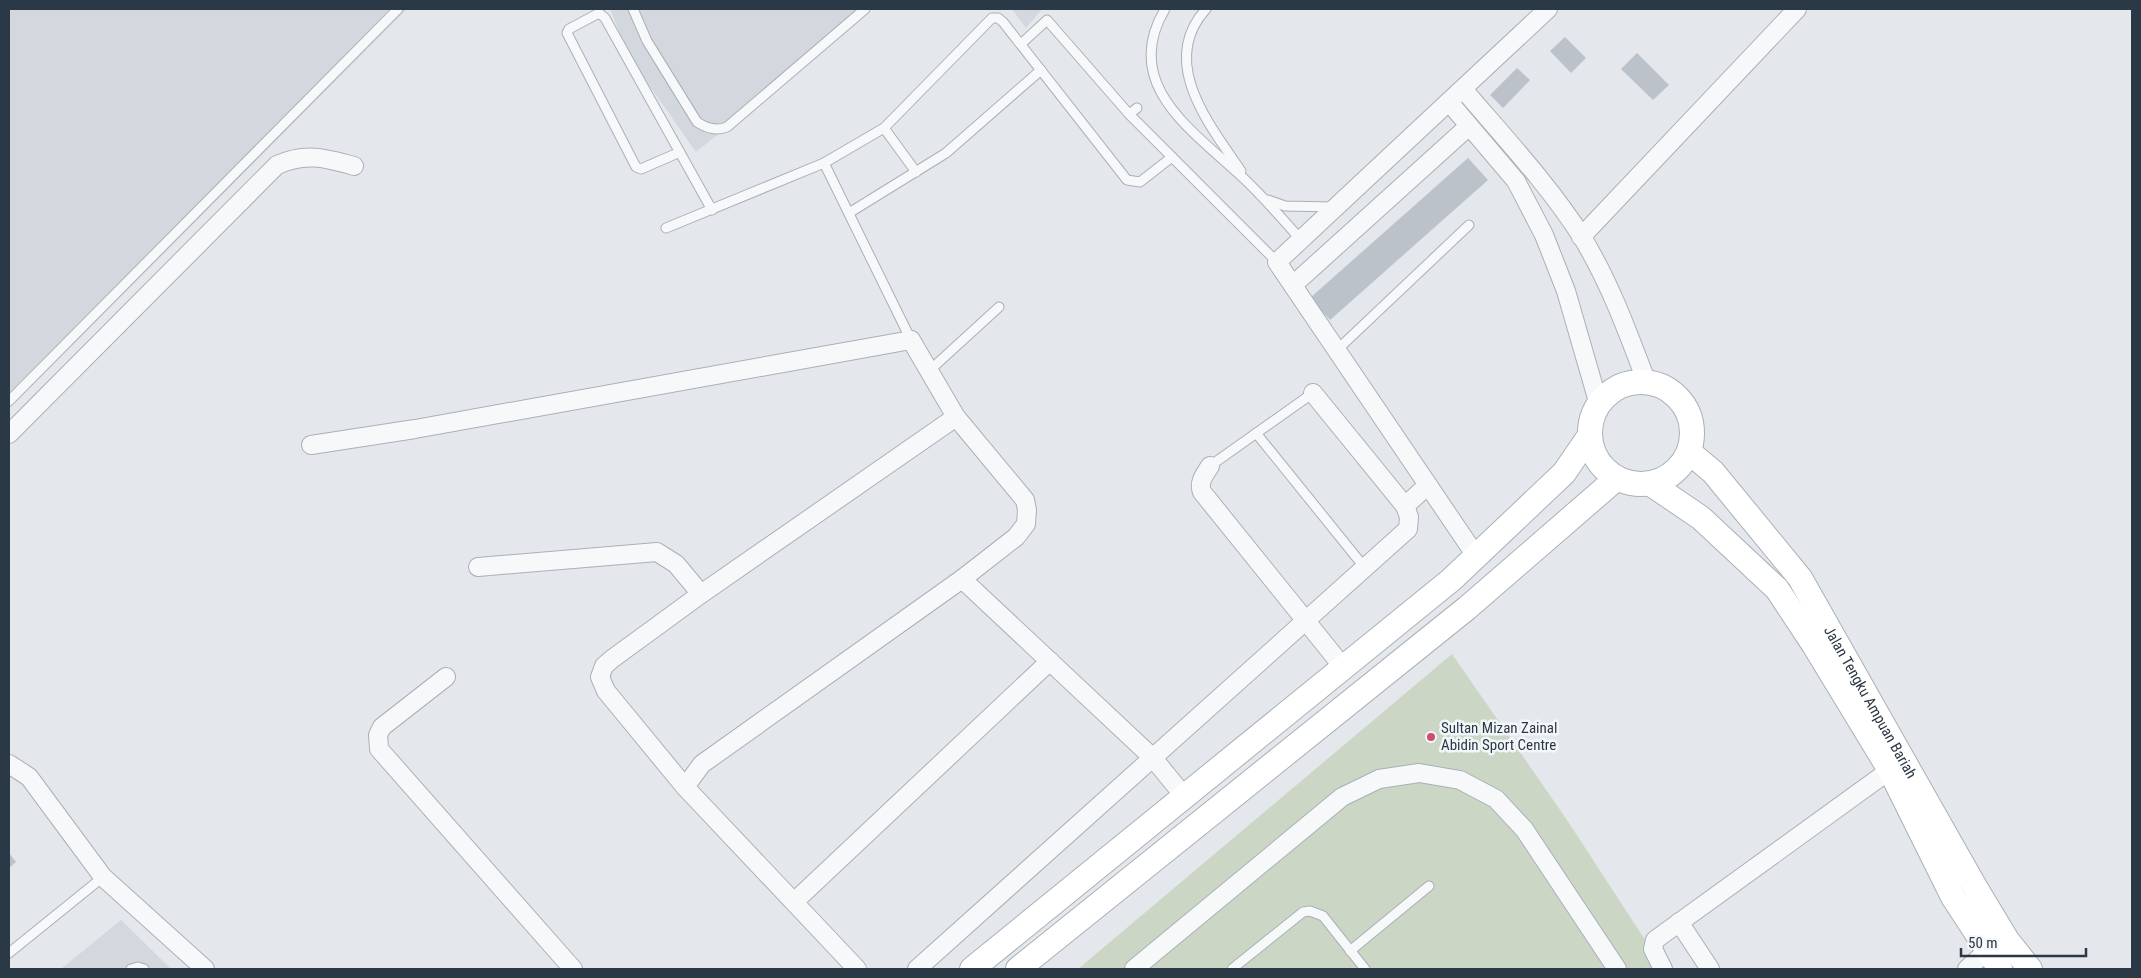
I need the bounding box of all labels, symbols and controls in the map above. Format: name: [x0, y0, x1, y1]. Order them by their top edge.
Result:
street label: Jalan Tengku Ampuan Bariah: [1820, 623, 1921, 781]
place label: Sultan Mizan Zainal Abidin Sport Centre: [1441, 719, 1557, 754]
marker: Sultan Mizan Zainal Abidin Sport Centre: [1425, 731, 1437, 743]
scale bar: [1961, 926, 2086, 958]
text: 50 m: [1968, 934, 1998, 952]

